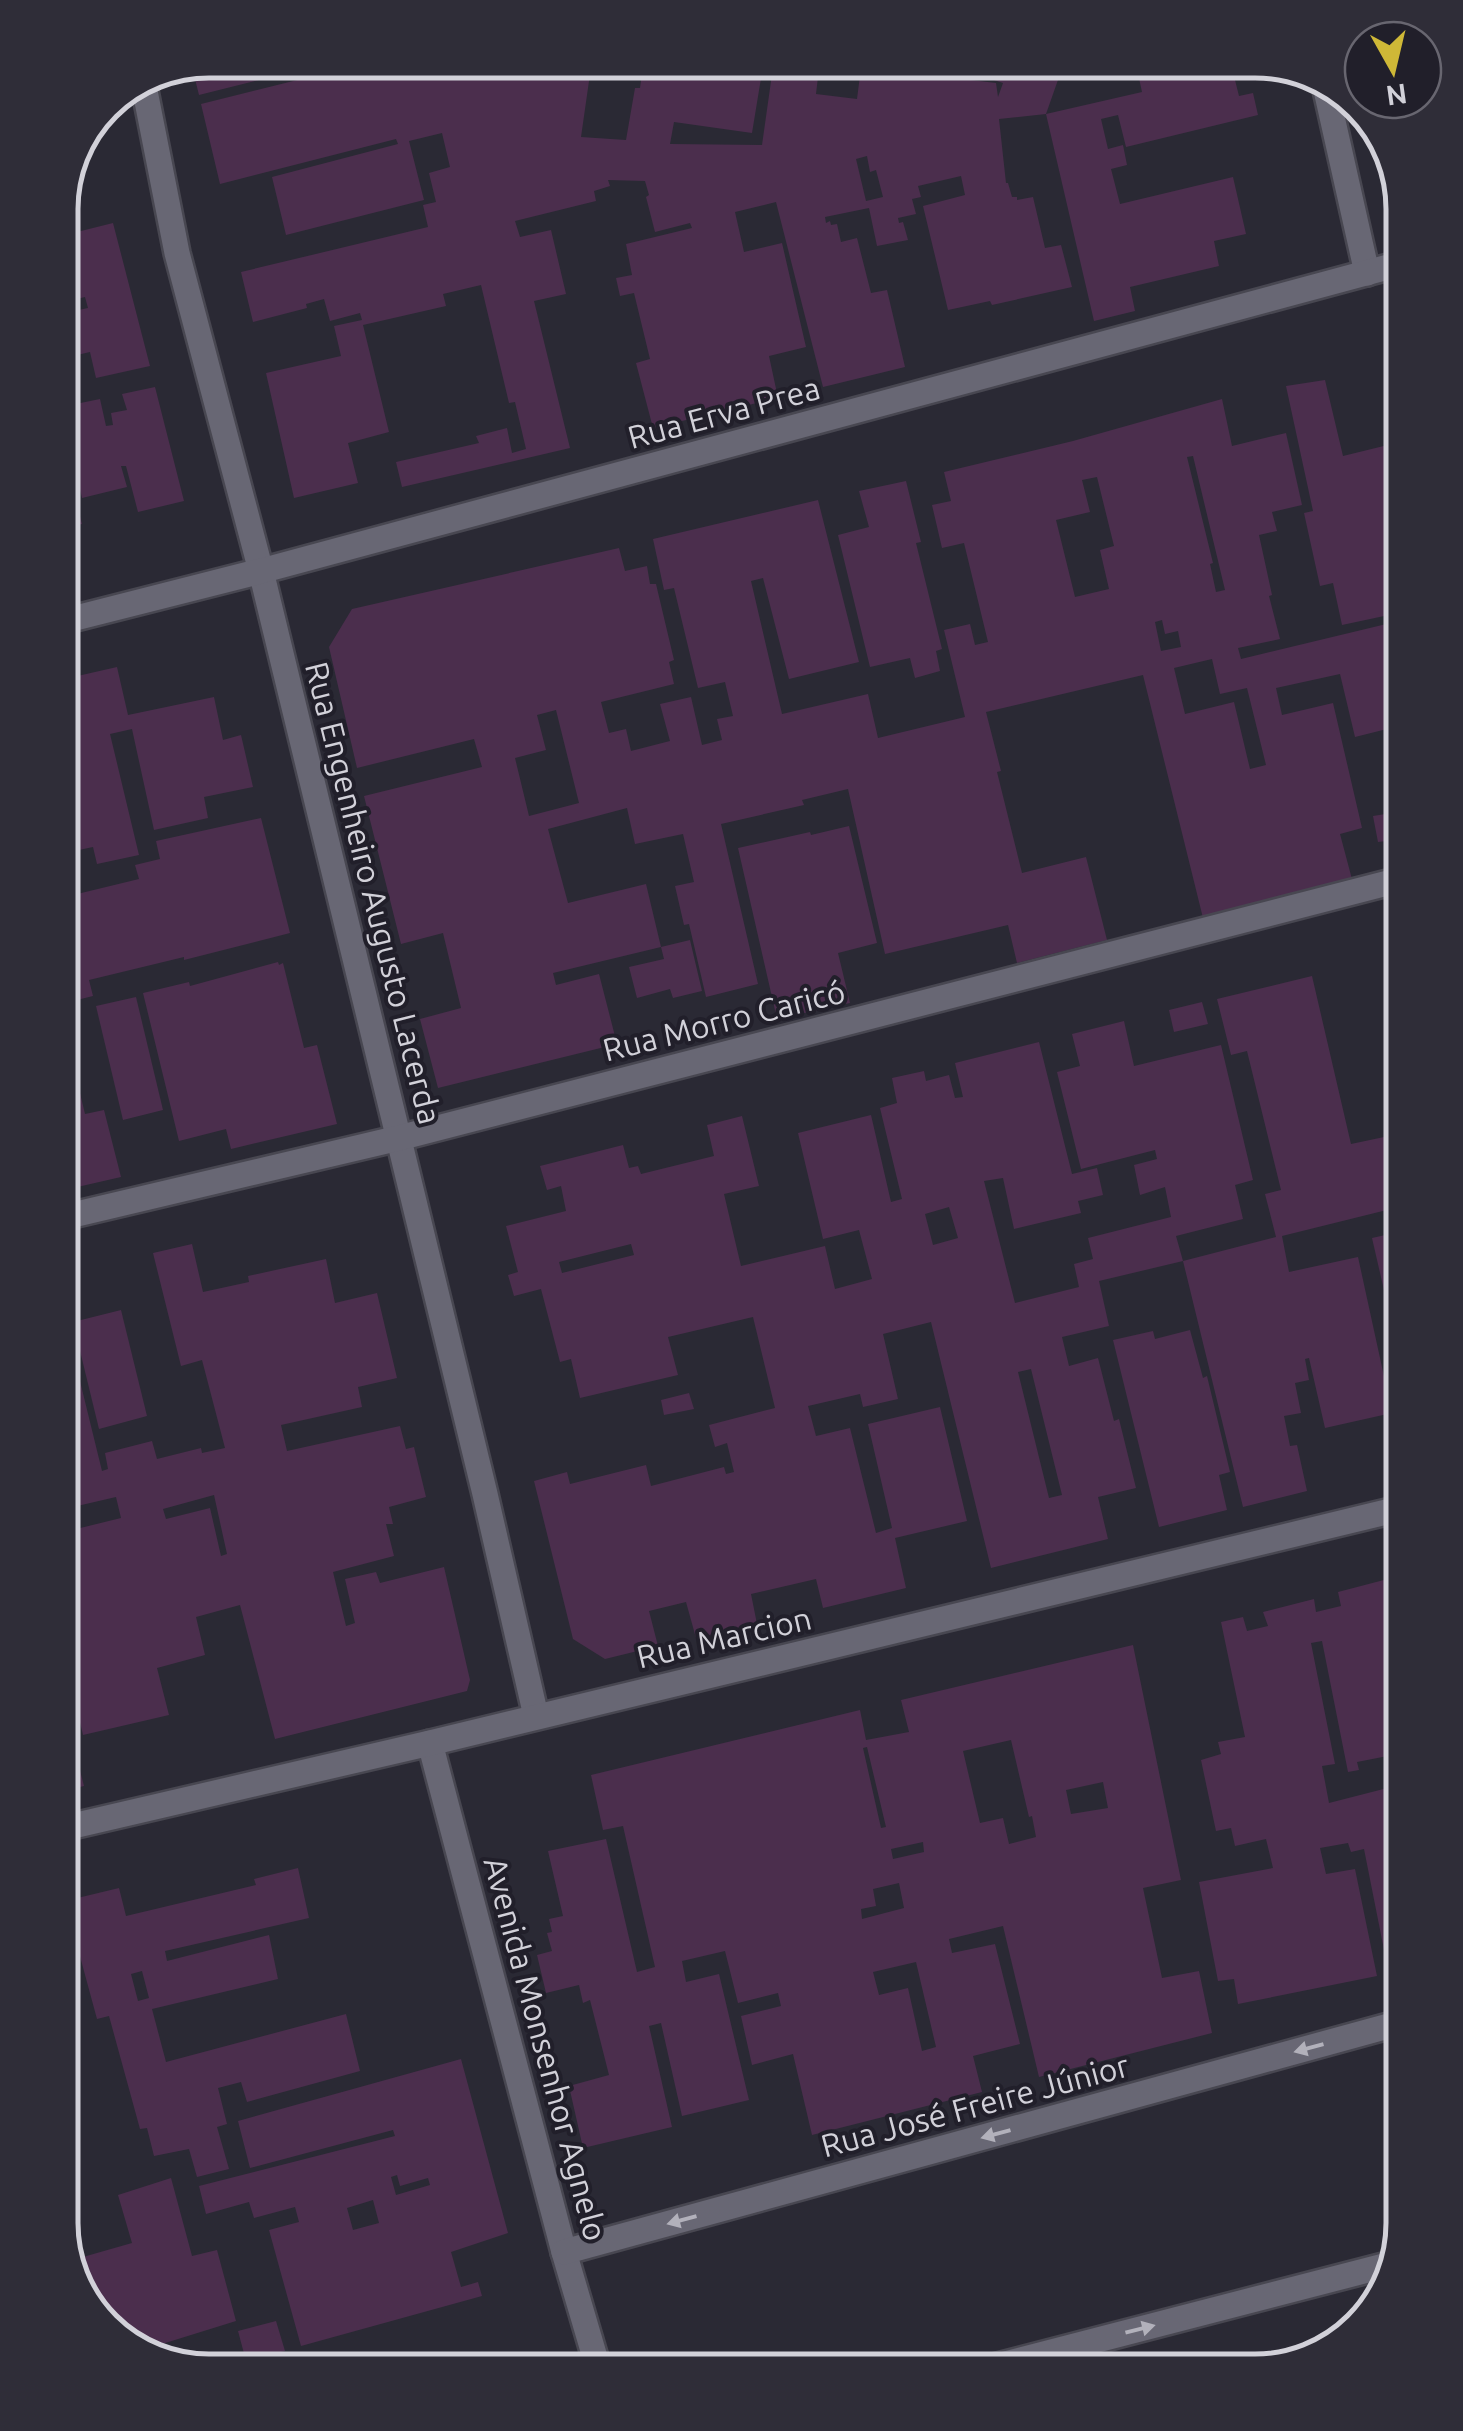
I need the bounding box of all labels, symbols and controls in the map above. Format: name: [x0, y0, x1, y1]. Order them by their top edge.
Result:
north arrow: [1343, 20, 1443, 120]
text: N: [1384, 78, 1409, 112]
street label: Rua Erva Prea: [624, 369, 824, 455]
street label: Rua Engenheiro Augusto Lacerda: [299, 658, 449, 1128]
street label: Rua Morro Caricó: [599, 973, 849, 1068]
street label: Rua Marcion: [633, 1599, 815, 1675]
street label: Avenida Monsenhor Agnelo: [477, 1853, 615, 2244]
one-way arrow: [1293, 2041, 1324, 2056]
street label: Rua José Freire Júnior: [817, 2047, 1133, 2163]
one-way arrow: [980, 2127, 1010, 2142]
one-way arrow: [666, 2213, 697, 2228]
one-way arrow: [1125, 2321, 1156, 2336]

